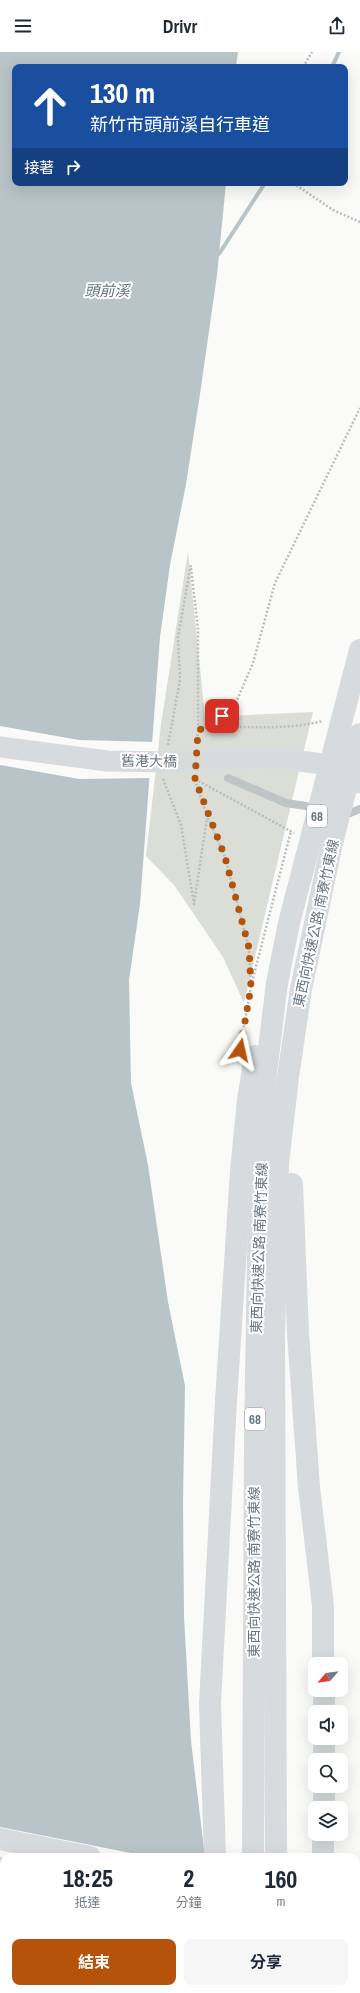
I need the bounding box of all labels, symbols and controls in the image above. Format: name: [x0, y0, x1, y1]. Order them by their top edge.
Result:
text: Drivr: [163, 14, 197, 39]
icon: menu: [12, 15, 34, 37]
icon: share: [326, 15, 348, 37]
text: 130 m: [90, 74, 155, 112]
icon: ahead: [24, 80, 76, 132]
text: 新竹市頭前溪自行車道: [90, 112, 270, 137]
icon: right: [62, 156, 84, 178]
text: 接著: [24, 157, 54, 178]
water label: 頭前溪: [84, 280, 131, 301]
pin: [205, 699, 239, 733]
icon: arrive: [211, 705, 233, 727]
street label: 舊港大橋: [121, 752, 177, 770]
road number: 68: [307, 805, 327, 827]
street label: 東西向快速公路 南寮竹東線: [289, 837, 343, 1009]
position arrow: [219, 1029, 261, 1071]
street label: 東西向快速公路 南寮竹東線: [247, 1162, 271, 1334]
road number: 68: [245, 1408, 265, 1430]
street label: 東西向快速公路 南寮竹東線: [245, 1486, 263, 1658]
north arrow: [308, 1657, 348, 1697]
map controls: [308, 1657, 348, 1841]
button: sound: [308, 1705, 348, 1745]
button: search: [308, 1753, 348, 1793]
button: layers: [308, 1801, 348, 1841]
text: 18:25: [63, 1862, 113, 1894]
text: 2: [183, 1862, 194, 1894]
text: 160: [264, 1863, 297, 1895]
text: m: [276, 1893, 285, 1910]
text: 抵達: [75, 1894, 101, 1911]
text: 分鐘: [176, 1894, 202, 1911]
button: 結束: [12, 1939, 176, 1985]
button: 分享: [184, 1939, 348, 1985]

